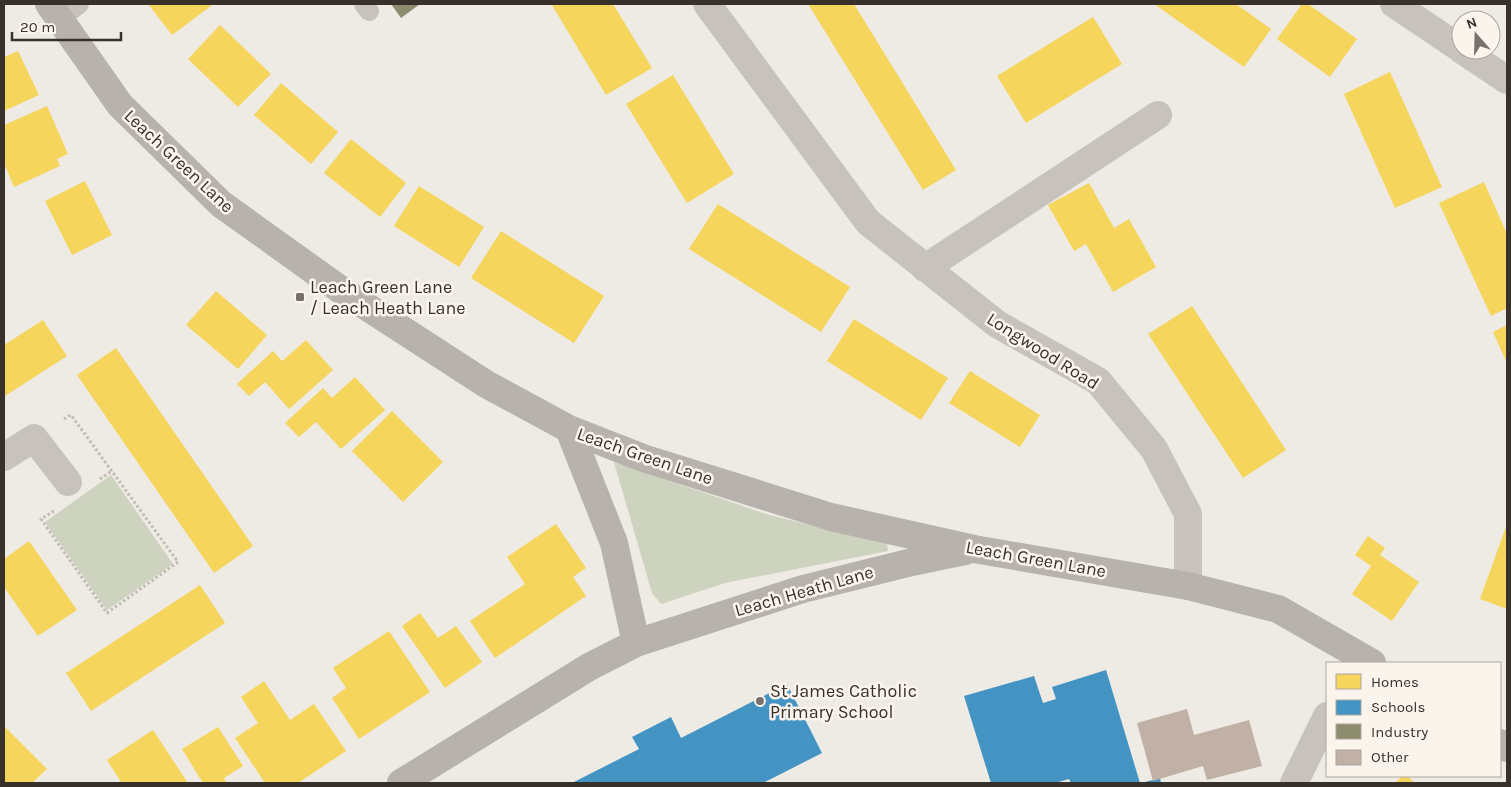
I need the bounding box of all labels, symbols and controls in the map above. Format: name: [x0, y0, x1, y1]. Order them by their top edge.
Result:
scale bar: [12, 10, 121, 42]
north arrow: [1451, 10, 1501, 60]
text: N: [1464, 14, 1479, 33]
text: 20 m: [20, 18, 55, 36]
street label: Leach Green Lane: [120, 104, 238, 218]
place label: Leach Green Lane / Leach Heath Lane: [310, 276, 466, 319]
marker: Leach Green Lane / Leach Heath Lane: [294, 291, 306, 303]
street label: Longwood Road: [983, 308, 1103, 394]
street label: Leach Green Lane: [574, 422, 716, 490]
street label: Leach Green Lane: [964, 536, 1108, 582]
street label: Leach Heath Lane: [732, 561, 876, 621]
legend: [1326, 662, 1501, 777]
text: Homes: [1371, 673, 1419, 691]
place label: St James Catholic Primary School: [770, 680, 917, 723]
marker: St James Catholic Primary School: [754, 695, 766, 707]
text: Schools: [1371, 698, 1425, 716]
text: Industry: [1371, 723, 1428, 741]
text: Other: [1371, 748, 1409, 766]

